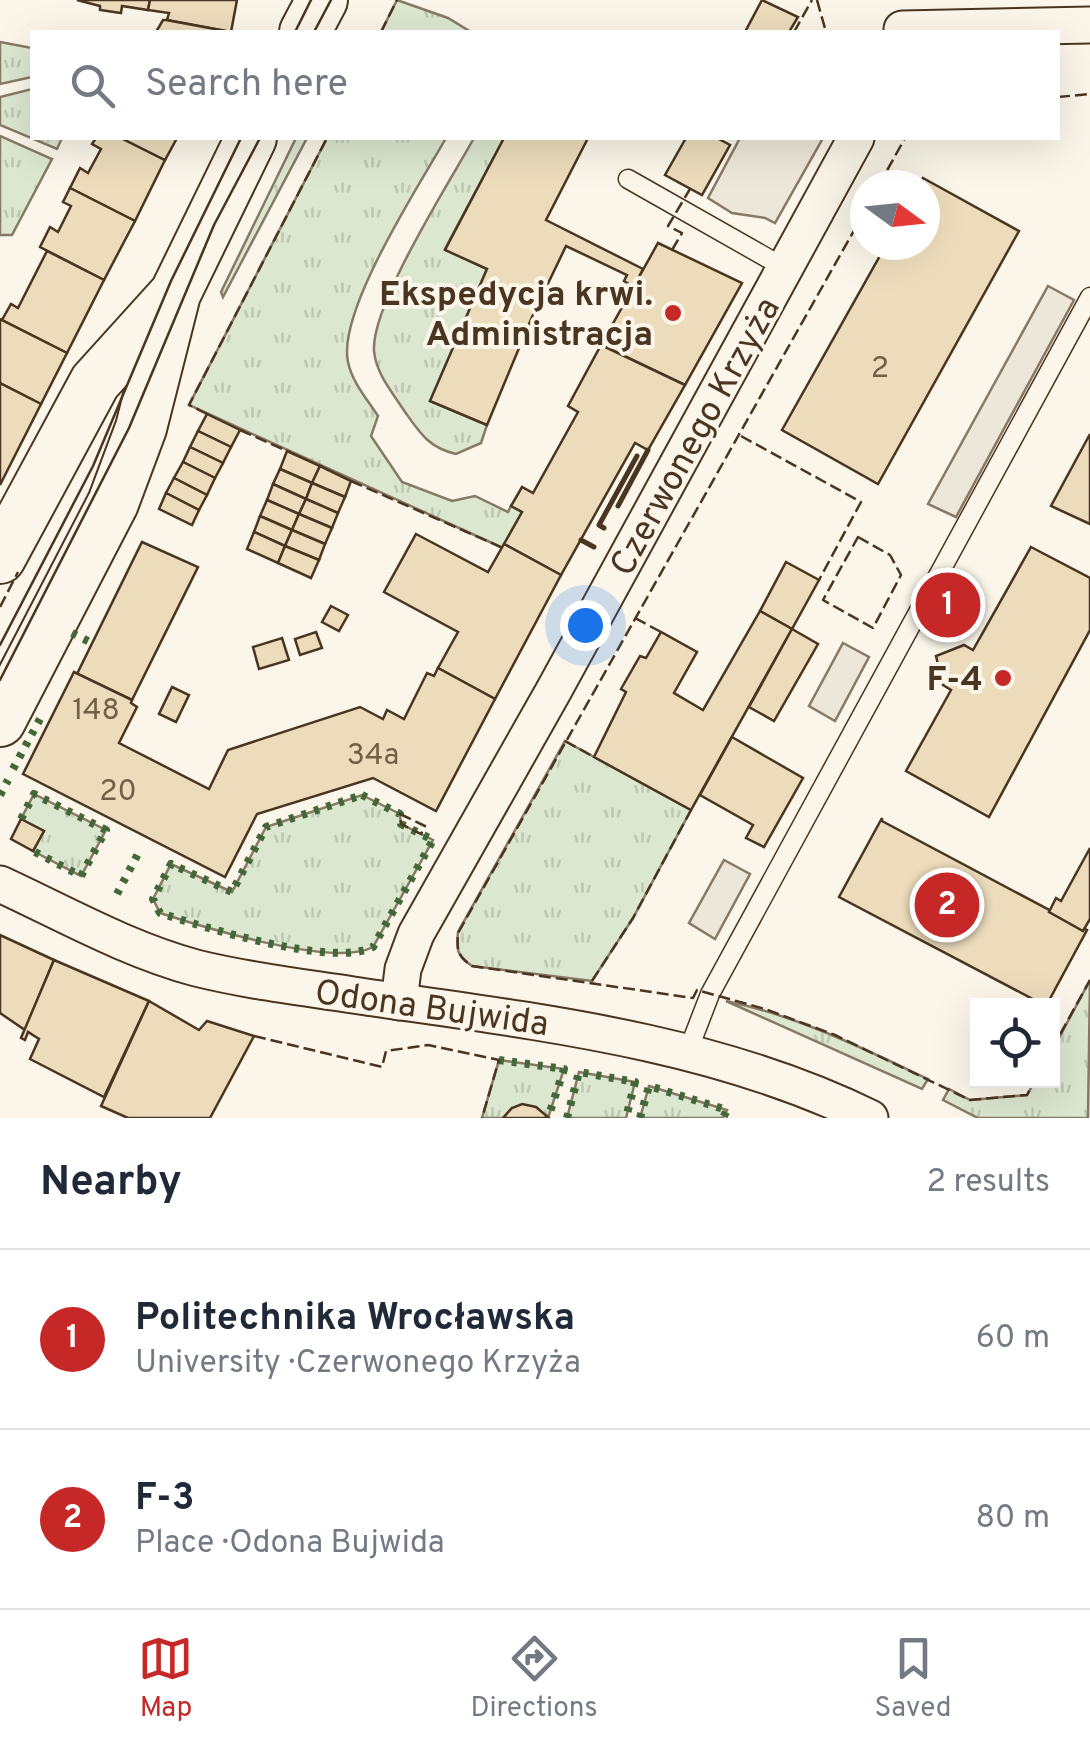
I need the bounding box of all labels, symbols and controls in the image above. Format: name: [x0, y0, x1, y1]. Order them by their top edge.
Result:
search box: [30, 30, 1060, 140]
icon: search: [65, 58, 120, 113]
text: Search here: [145, 61, 348, 110]
north arrow: [850, 170, 940, 260]
place label: Ekspedycja krwi. Administracja: [379, 274, 653, 358]
street label: Czerwonego Krzyża: [602, 290, 791, 584]
marker: Ekspedycja krwi. Administracja: [662, 302, 684, 324]
house number: 2: [871, 351, 889, 388]
pin: 1: [916, 568, 980, 642]
your location: [560, 600, 611, 651]
place label: F-4: [927, 659, 983, 703]
marker: F-4: [992, 667, 1014, 689]
house number: 148: [72, 693, 120, 730]
house number: 34a: [347, 738, 399, 775]
house number: 20: [99, 774, 137, 811]
pin: 2: [914, 868, 980, 942]
street label: Odona Bujwida: [312, 972, 551, 1048]
map controls: [970, 998, 1060, 1088]
button: locate: [970, 998, 1060, 1088]
text: Nearby: [40, 1157, 182, 1210]
text: 2 results: [926, 1163, 1050, 1203]
text: Politechnika Wrocławska: [135, 1295, 575, 1344]
text: 1: [66, 1319, 79, 1359]
text: 60 m: [976, 1319, 1050, 1359]
text: University · Czerwonego Krzyża: [135, 1344, 581, 1384]
text: F-3: [135, 1475, 195, 1524]
text: 2: [63, 1499, 82, 1539]
text: 80 m: [976, 1499, 1050, 1539]
text: Place · Odona Bujwida: [135, 1524, 445, 1564]
tab: Map: [138, 1631, 193, 1727]
tab: Directions: [470, 1631, 598, 1727]
tab: Saved: [875, 1631, 952, 1727]

